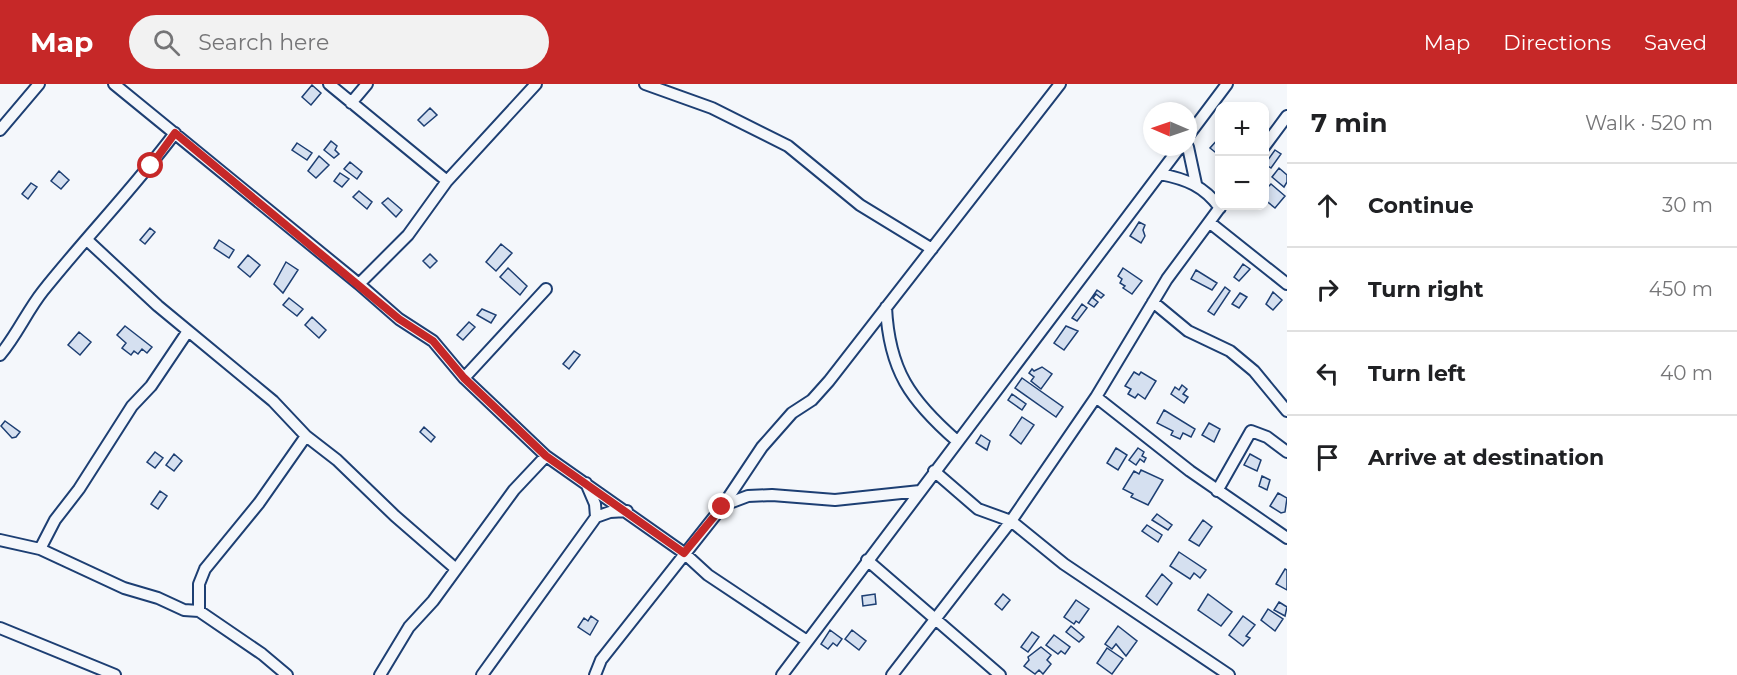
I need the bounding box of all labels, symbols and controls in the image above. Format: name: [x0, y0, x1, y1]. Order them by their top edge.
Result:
search box: [129, 15, 549, 69]
text: Map: [30, 25, 93, 59]
icon: search: [150, 26, 183, 59]
text: Search here: [198, 29, 329, 56]
text: Map: [1424, 30, 1470, 55]
text: Directions: [1503, 30, 1611, 55]
text: Saved: [1644, 30, 1707, 55]
north arrow: [1143, 102, 1197, 156]
map controls: [1215, 102, 1269, 210]
button: +: [1215, 102, 1269, 156]
text: 7 min: [1311, 107, 1388, 139]
text: Walk · 520 m: [1585, 111, 1713, 135]
route start: [137, 152, 163, 178]
button: −: [1215, 156, 1269, 210]
icon: ahead: [1311, 189, 1344, 222]
text: Continue: [1368, 192, 1474, 219]
text: 30 m: [1662, 193, 1713, 217]
icon: right: [1311, 273, 1344, 306]
text: Turn right: [1368, 276, 1483, 303]
text: 450 m: [1649, 277, 1713, 301]
icon: left: [1311, 357, 1344, 390]
text: Turn left: [1368, 360, 1466, 387]
text: 40 m: [1660, 361, 1713, 385]
icon: arrive: [1311, 441, 1344, 474]
text: Arrive at destination: [1368, 444, 1604, 471]
route end: [708, 493, 734, 519]

